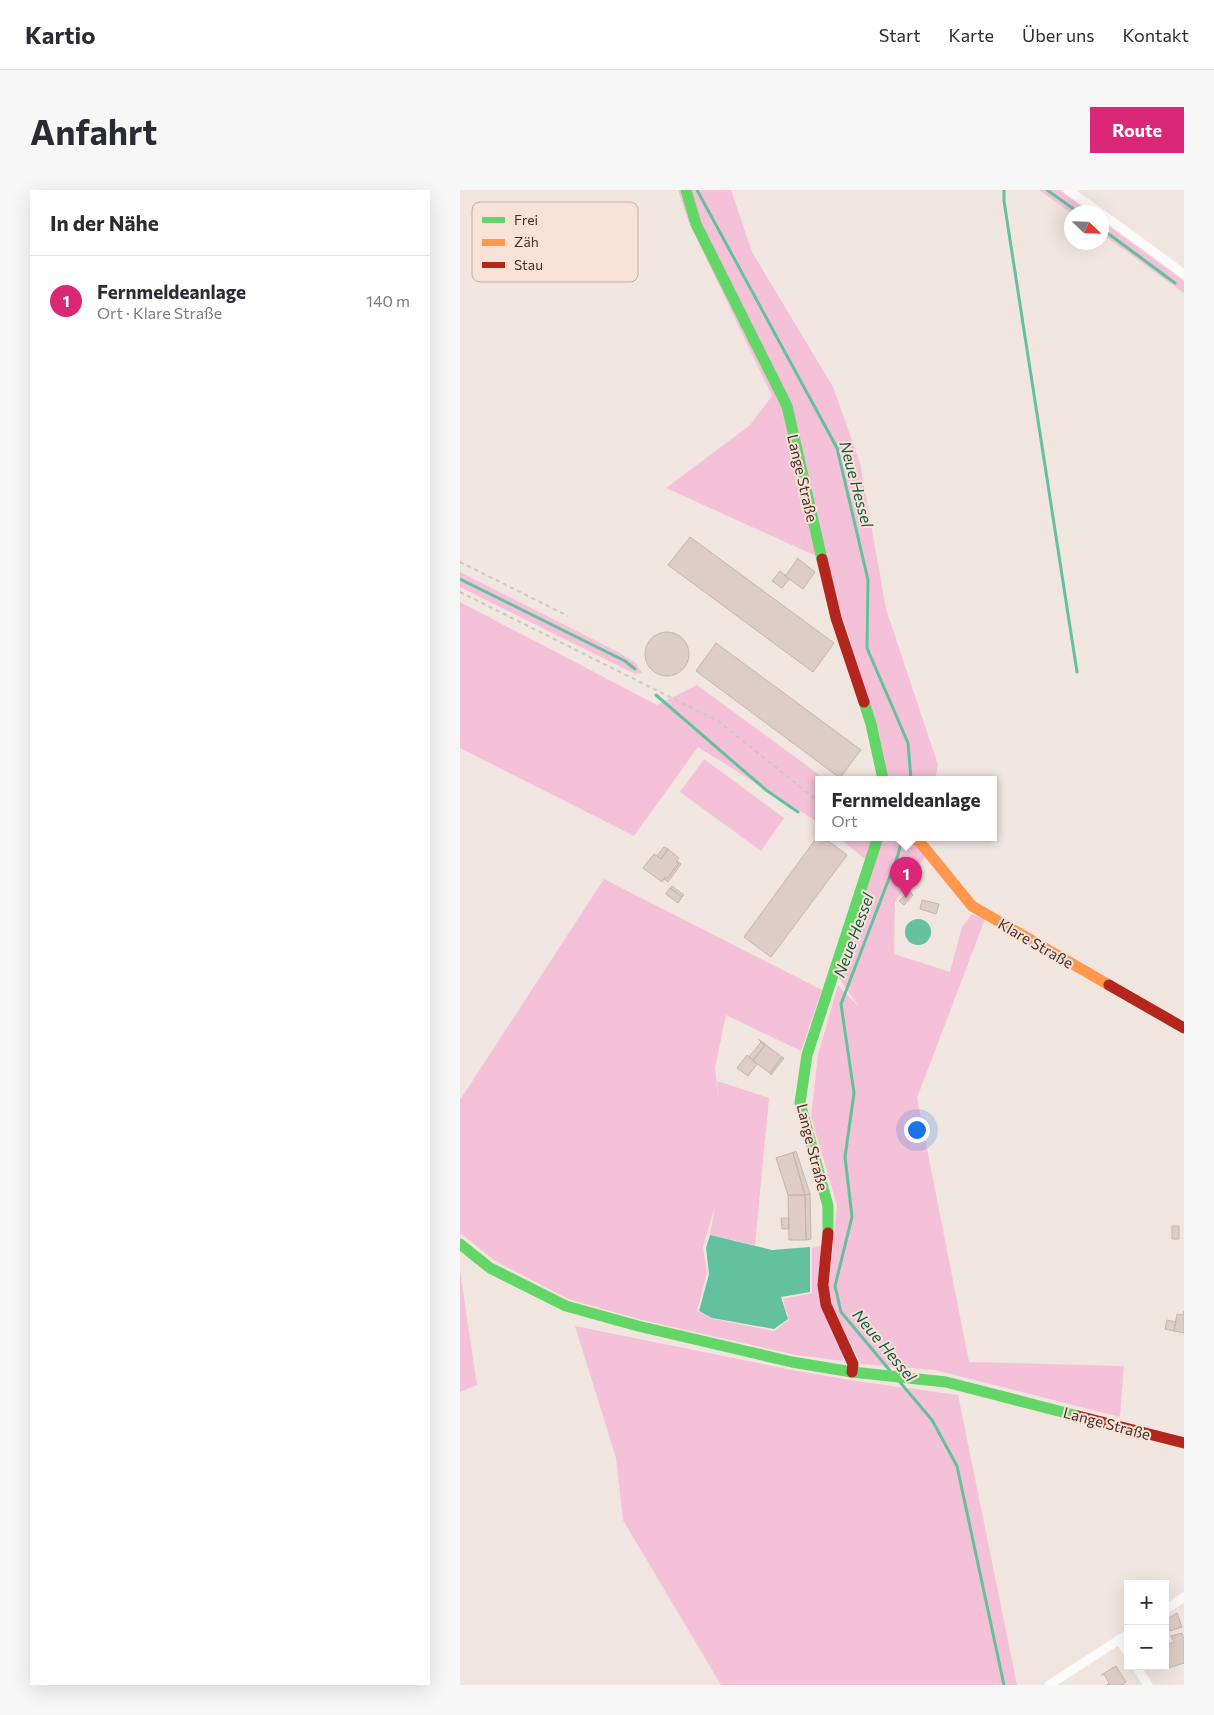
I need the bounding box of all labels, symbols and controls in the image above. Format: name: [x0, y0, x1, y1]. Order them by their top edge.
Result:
text: Kartio: [25, 20, 95, 49]
text: Start: [879, 24, 921, 46]
text: Karte: [949, 24, 994, 46]
text: Über uns: [1022, 24, 1095, 46]
text: Kontakt: [1123, 24, 1189, 46]
button: Route: [1090, 107, 1184, 153]
text: Anfahrt: [30, 109, 157, 152]
legend: [472, 202, 638, 282]
north arrow: [1064, 205, 1109, 250]
text: In der Nähe: [50, 210, 159, 235]
text: Frei: [514, 211, 538, 228]
text: Zäh: [514, 233, 539, 250]
text: Stau: [514, 256, 543, 273]
text: Fernmeldeanlage: [97, 280, 246, 303]
text: 1: [62, 291, 70, 310]
text: 140 m: [366, 291, 410, 310]
text: Ort · Klare Straße: [97, 303, 222, 322]
street label: Lange Straße: [784, 432, 822, 524]
water label: Neue Hessel: [836, 439, 878, 530]
popup: [815, 776, 997, 841]
text: Fernmeldeanlage: [832, 788, 980, 811]
text: Ort: [832, 811, 858, 830]
pin: 1: [890, 857, 922, 898]
water label: Neue Hessel: [829, 889, 877, 980]
street label: Klare Straße: [995, 914, 1077, 972]
street label: Lange Straße: [793, 1102, 833, 1193]
your location: [904, 1117, 930, 1143]
water label: Neue Hessel: [849, 1305, 921, 1386]
street label: Lange Straße: [1062, 1403, 1153, 1443]
map controls: [1124, 1580, 1169, 1670]
button: +: [1124, 1580, 1169, 1625]
button: −: [1124, 1625, 1169, 1670]

